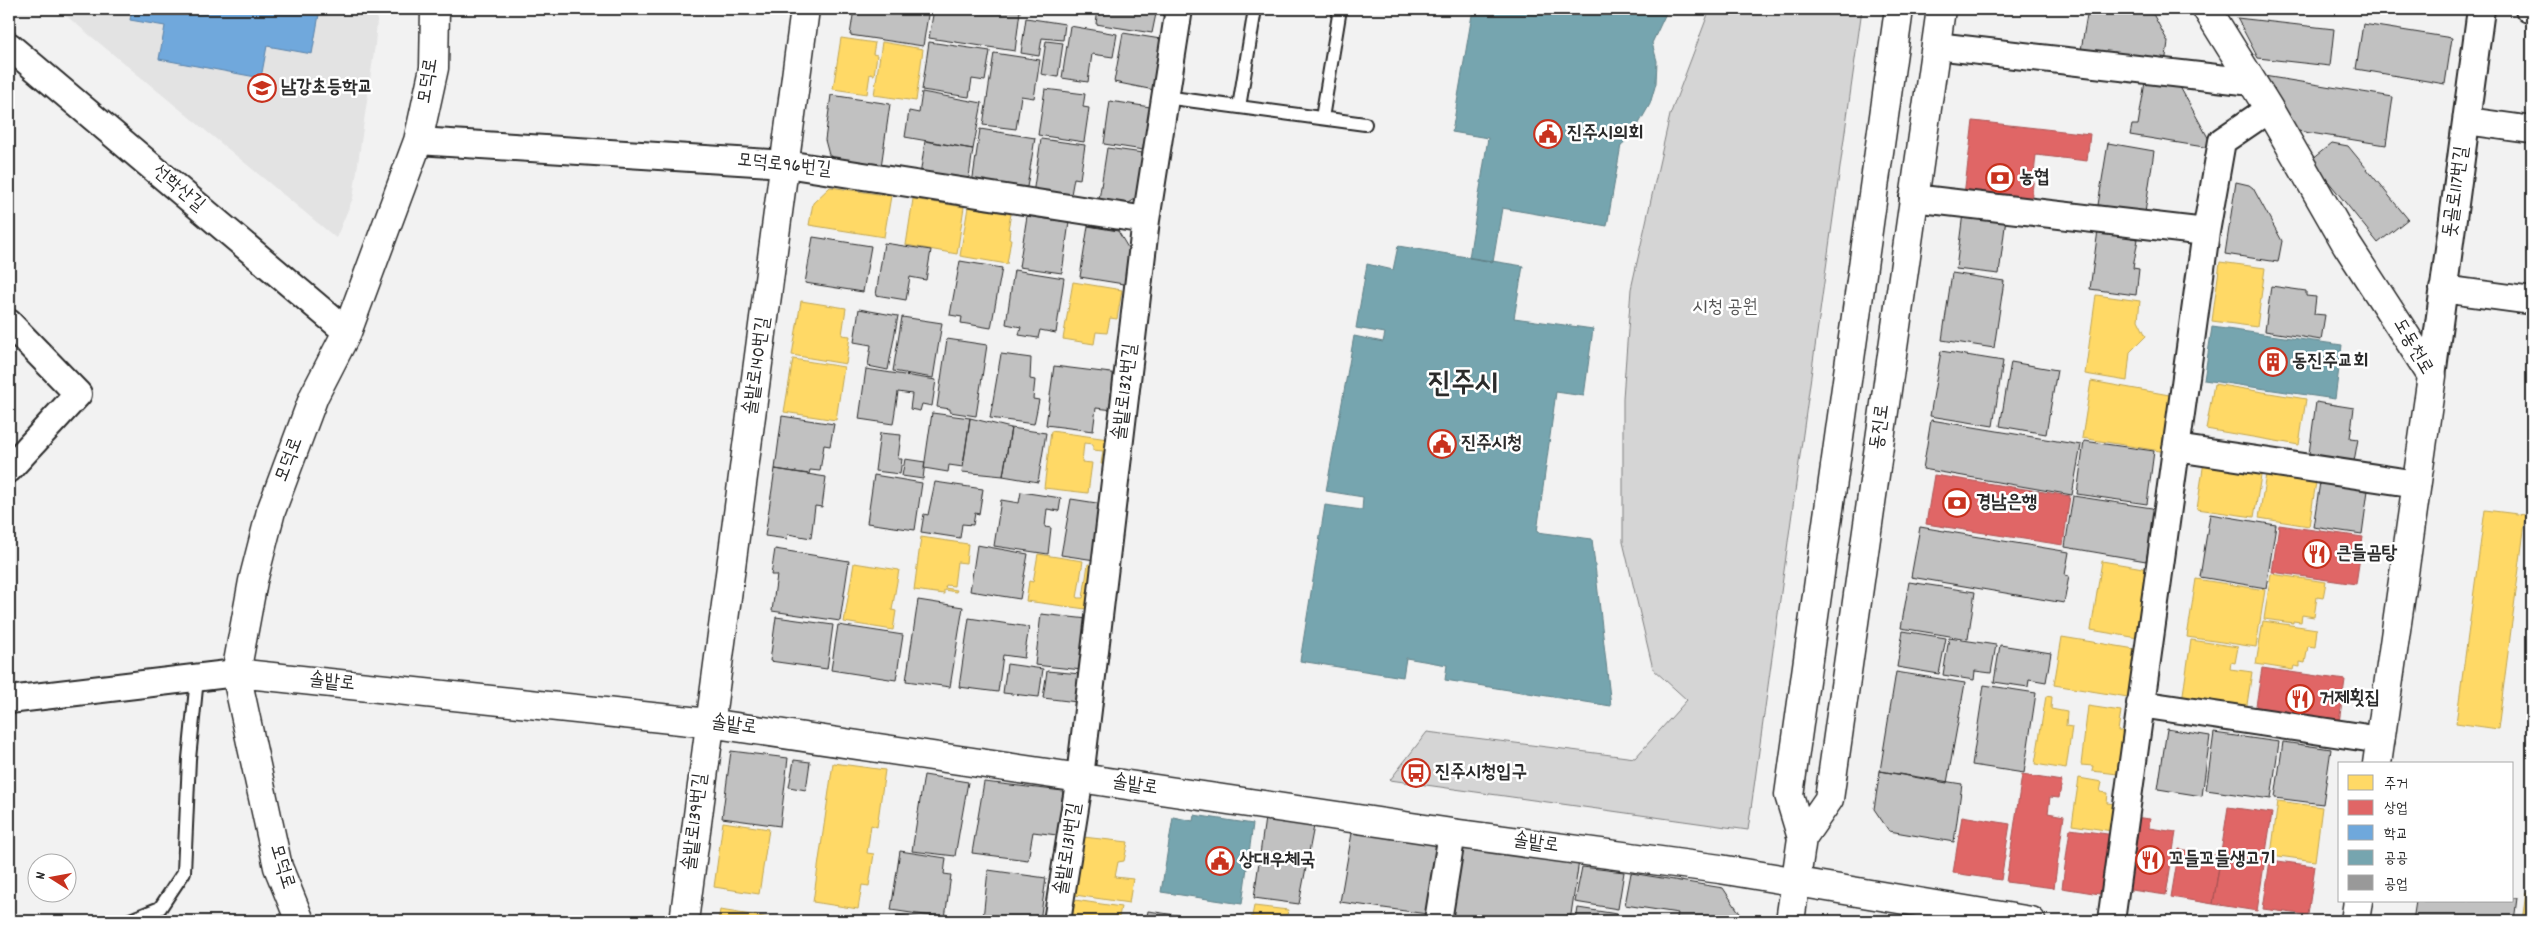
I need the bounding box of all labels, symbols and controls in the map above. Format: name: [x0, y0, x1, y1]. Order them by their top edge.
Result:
street label: 모덕로: [412, 56, 446, 106]
school or university icon: 남강초등학교: [247, 73, 277, 103]
place label: 남강초등학교: [281, 75, 373, 102]
public building icon: 진주시의회: [1533, 119, 1563, 149]
place label: 진주시의회: [1567, 121, 1643, 148]
street label: 돗골로117번길: [2437, 145, 2477, 239]
street label: 모덕로96번길: [736, 148, 832, 184]
street label: 선학산길: [146, 159, 210, 219]
bank icon: 농협: [1985, 163, 2015, 193]
place label: 농협: [2019, 165, 2050, 192]
park label: 시청 공원: [1692, 295, 1758, 322]
street label: 도동천로: [2385, 314, 2439, 380]
street label: 솔밭로140번길: [738, 315, 778, 417]
street label: 솔밭로132번길: [1107, 342, 1145, 442]
building icon: 동진주교회: [2258, 347, 2288, 377]
place label: 동진주교회: [2292, 349, 2368, 376]
district label: 진주시: [1428, 365, 1498, 406]
street label: 동진로: [1864, 402, 1898, 452]
public building icon: 진주시청: [1427, 429, 1457, 459]
place label: 진주시청: [1461, 431, 1522, 458]
street label: 모덕로: [269, 434, 311, 486]
bank icon: 경남은행: [1942, 488, 1972, 518]
place label: 경남은행: [1976, 490, 2037, 517]
restaurant icon: 큰들곰탕: [2302, 539, 2332, 569]
place label: 큰들곰탕: [2336, 541, 2398, 568]
street label: 솔밭로: [308, 667, 356, 699]
restaurant icon: 거제횟집: [2285, 684, 2315, 714]
place label: 거제횟집: [2319, 686, 2380, 713]
street label: 솔밭로: [709, 709, 759, 743]
bus stop icon: 진주시청입구: [1401, 758, 1431, 788]
place label: 진주시청입구: [1435, 760, 1527, 787]
legend: [2338, 762, 2514, 902]
street label: 솔밭로: [1110, 769, 1160, 803]
street label: 솔밭로139번길: [677, 772, 715, 872]
text: 주거: [2384, 774, 2408, 796]
text: 상업: [2384, 798, 2408, 820]
street label: 솔밭로131번길: [1048, 801, 1090, 897]
text: 학교: [2384, 824, 2408, 846]
street label: 솔밭로: [1511, 827, 1561, 861]
street label: 모덕로: [261, 841, 301, 893]
restaurant icon: 꼬들꼬들생고기: [2135, 845, 2165, 875]
public building icon: 상대우체국: [1205, 846, 1235, 876]
place label: 꼬들꼬들생고기: [2169, 847, 2276, 874]
place label: 상대우체국: [1239, 848, 1315, 875]
text: 공공: [2384, 848, 2408, 870]
north arrow: [28, 852, 78, 902]
text: N: [31, 871, 52, 881]
text: 공업: [2384, 874, 2408, 896]

